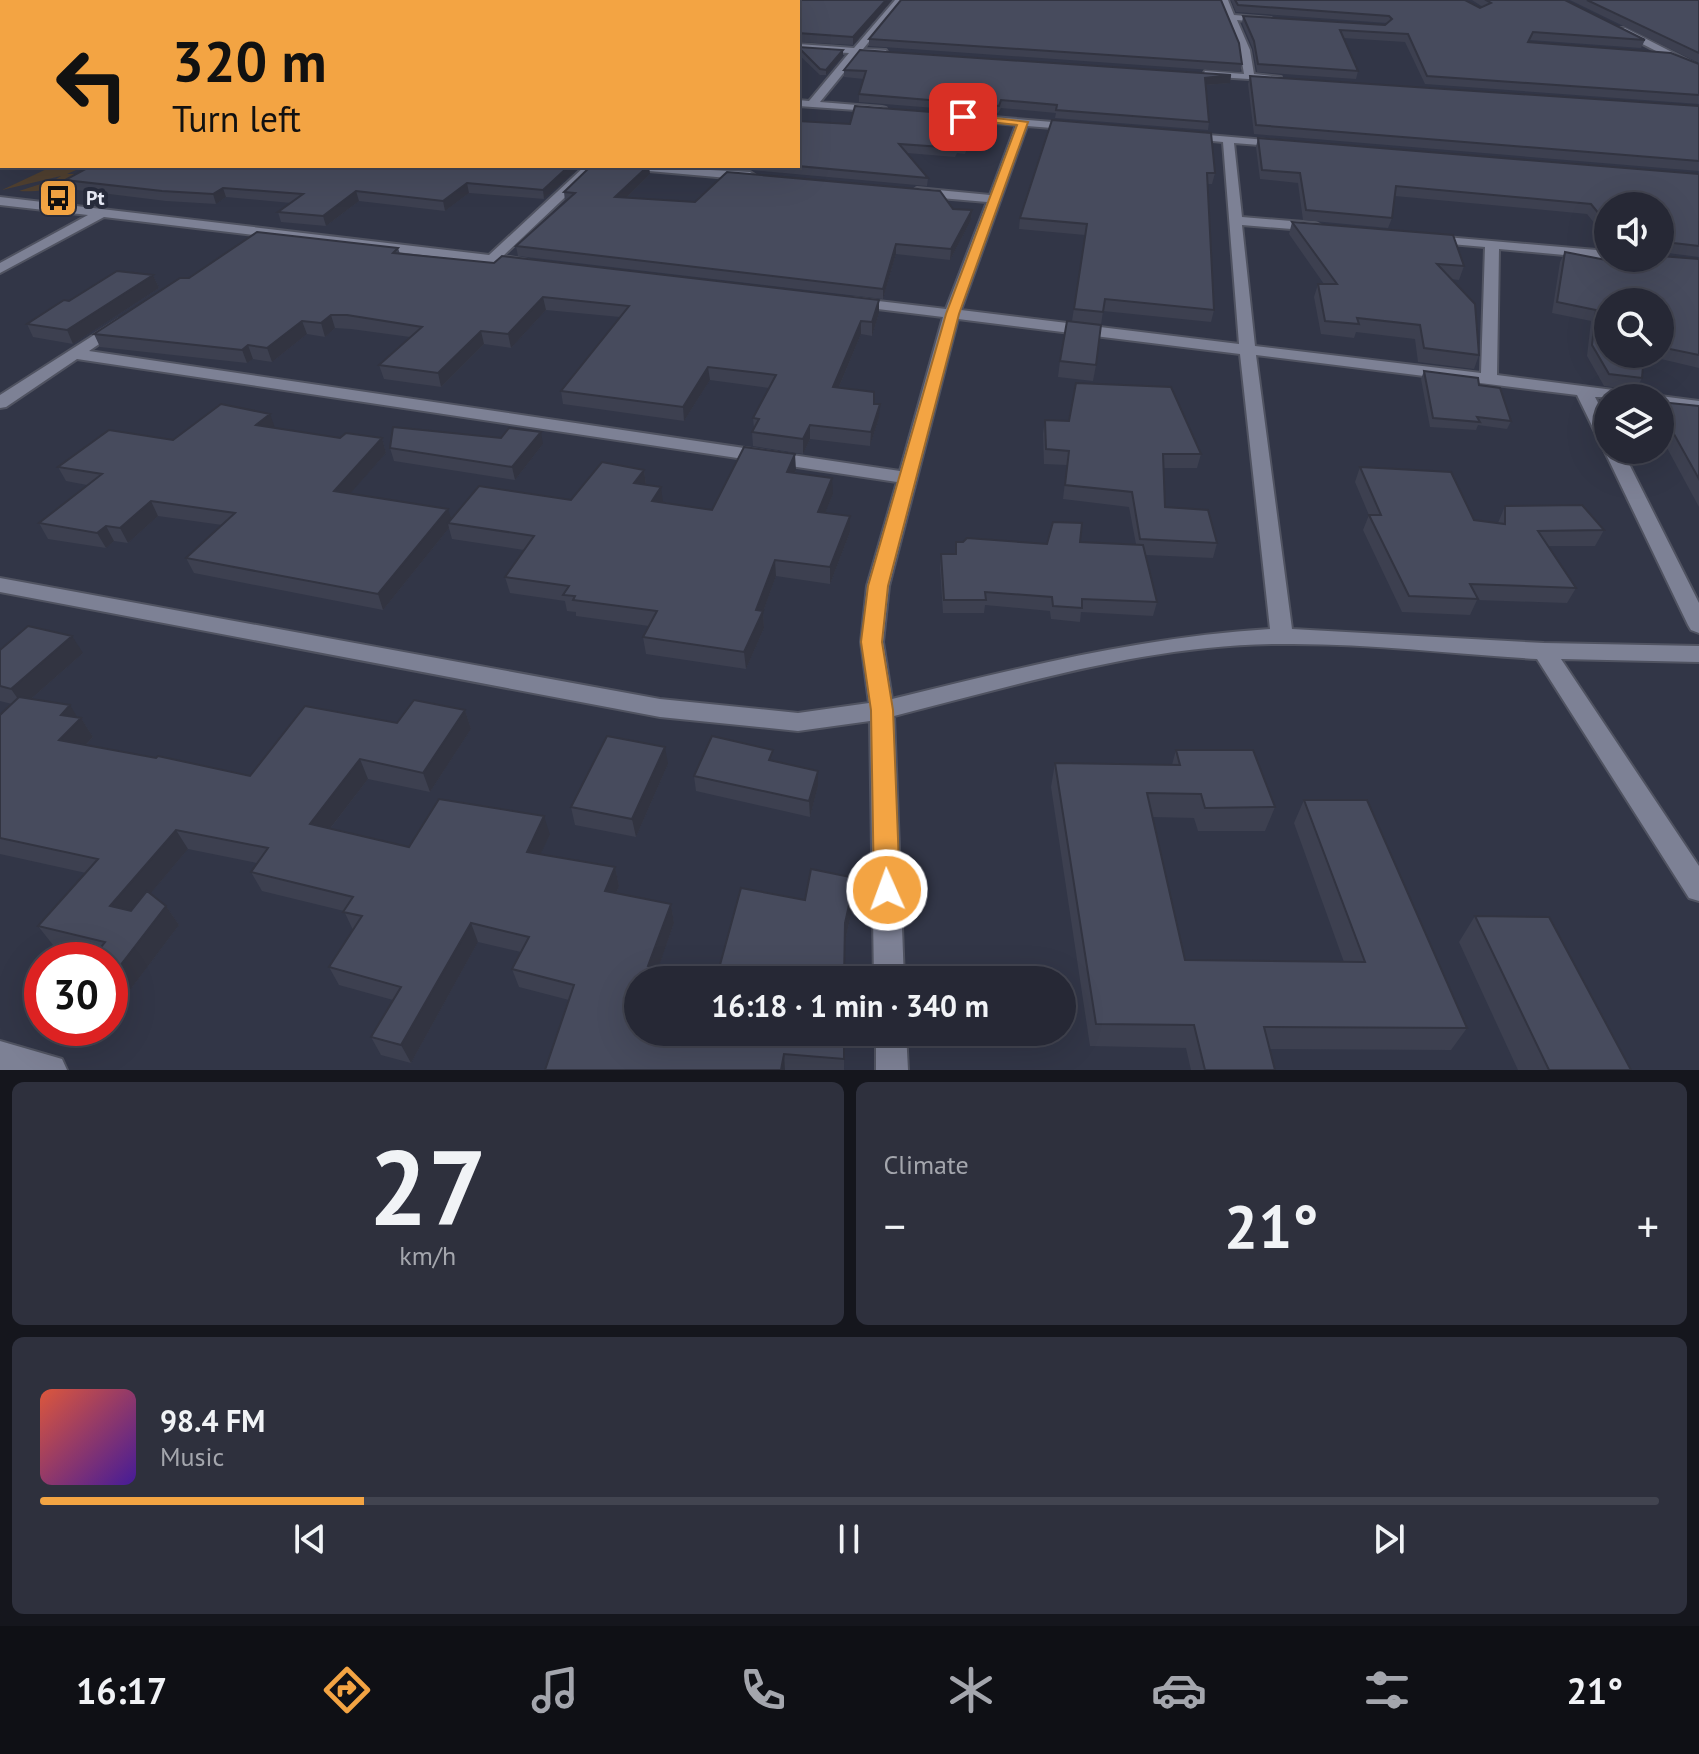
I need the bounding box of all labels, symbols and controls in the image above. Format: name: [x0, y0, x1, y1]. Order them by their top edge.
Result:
text: 320 m: [172, 25, 327, 97]
icon: left: [40, 32, 144, 136]
pin: [929, 83, 997, 151]
text: Turn left: [172, 95, 301, 142]
icon: arrive: [941, 95, 985, 139]
bus stop icon: Pt: [37, 177, 79, 219]
place label: Pt: [86, 185, 104, 211]
map controls: [1594, 192, 1674, 464]
button: sound: [1594, 192, 1674, 272]
button: search: [1594, 288, 1674, 368]
button: layers: [1594, 384, 1674, 464]
position arrow: [845, 848, 929, 932]
speed limit sign: 30: [24, 942, 128, 1046]
text: 16:18 · 1 min · 340 m: [711, 986, 989, 1025]
text: 27: [369, 1119, 487, 1254]
text: Climate: [884, 1148, 969, 1181]
text: 21°: [1224, 1187, 1318, 1265]
text: −: [884, 1197, 906, 1254]
text: +: [1637, 1197, 1659, 1254]
text: km/h: [399, 1239, 456, 1272]
text: 98.4 FM: [160, 1401, 265, 1440]
text: Music: [160, 1440, 224, 1473]
icon: previous: [288, 1517, 332, 1561]
icon: pause: [827, 1517, 871, 1561]
icon: next: [1367, 1517, 1411, 1561]
icon: directions: [319, 1662, 375, 1718]
icon: music: [527, 1662, 583, 1718]
icon: phone: [735, 1662, 791, 1718]
icon: climate: [943, 1662, 999, 1718]
icon: car: [1151, 1662, 1207, 1718]
icon: filters: [1359, 1662, 1415, 1718]
text: 16:17: [76, 1667, 167, 1714]
text: 21°: [1566, 1667, 1623, 1714]

